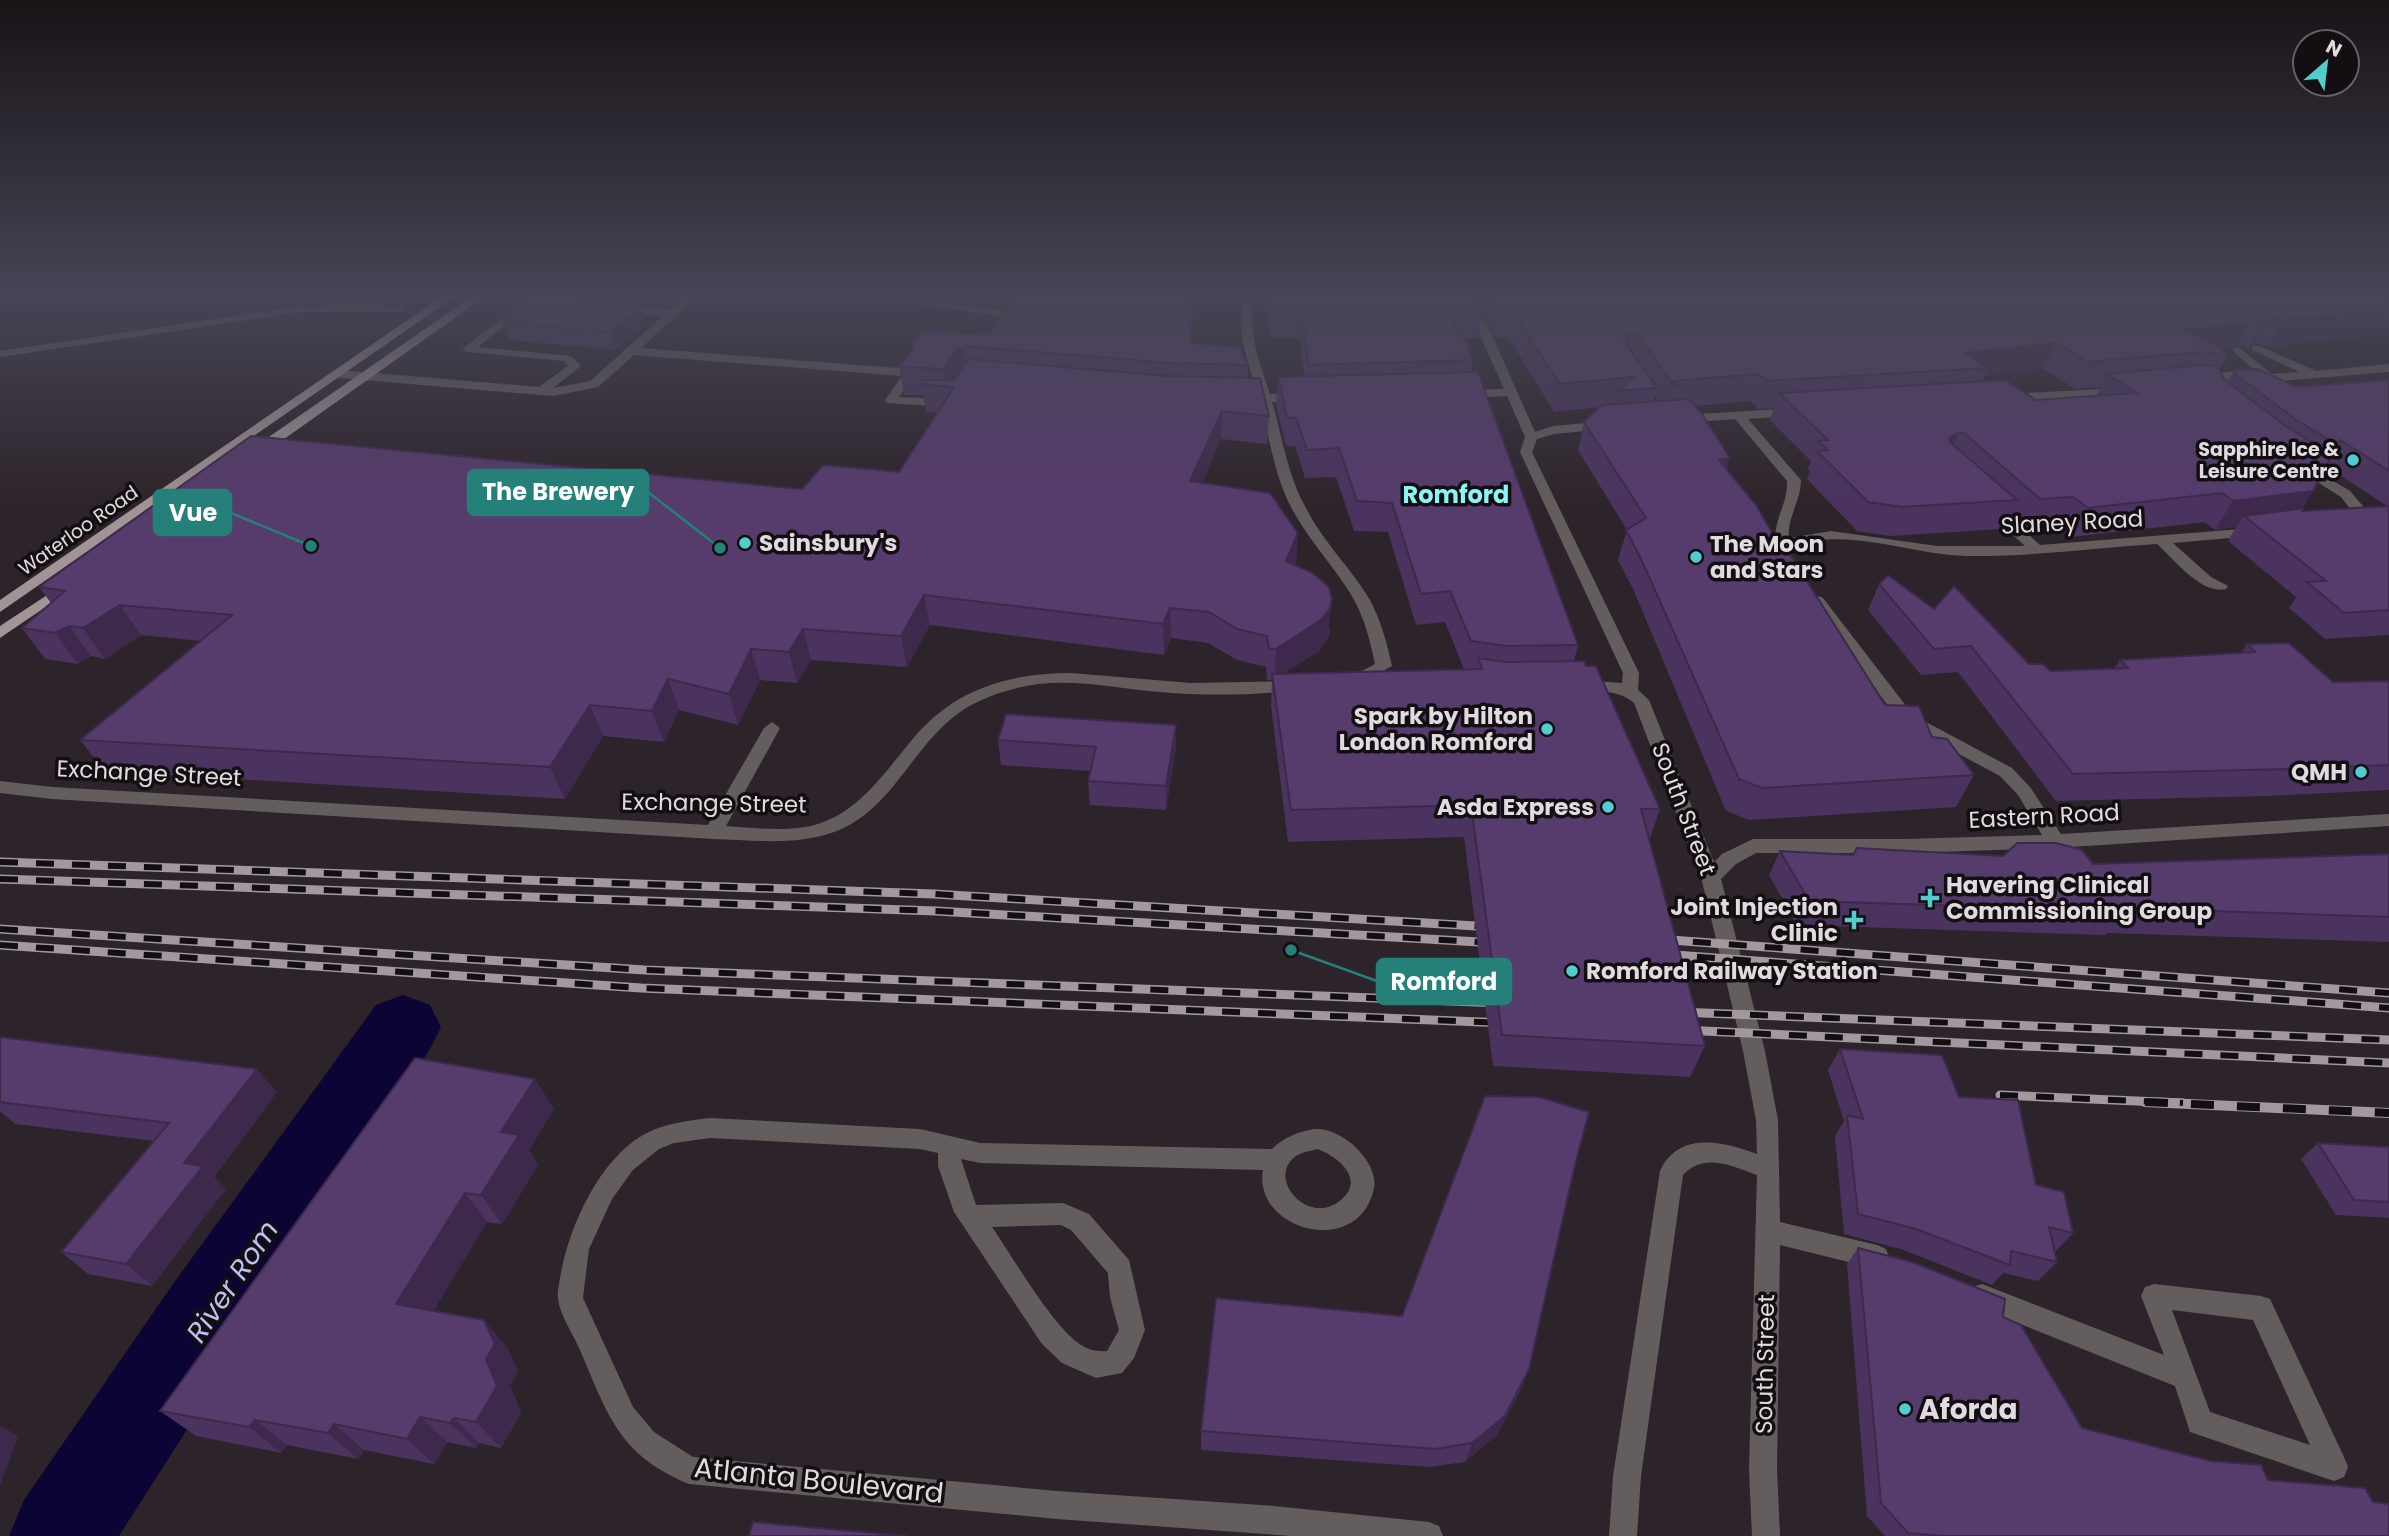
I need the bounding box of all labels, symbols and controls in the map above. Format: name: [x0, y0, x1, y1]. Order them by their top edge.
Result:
north arrow: [2291, 28, 2361, 98]
text: N: [2321, 33, 2346, 64]
place label: Sapphire Ice & Leisure Centre: [2198, 436, 2340, 485]
marker: Sapphire Ice & Leisure Centre: [2345, 452, 2361, 468]
callout: The Brewery: [468, 470, 648, 515]
text: The Brewery: [482, 475, 635, 508]
district label: Romford: [1403, 478, 1509, 511]
street label: Waterloo Road: [13, 479, 144, 582]
callout: Vue: [154, 490, 231, 535]
text: Vue: [169, 496, 217, 529]
street label: Slaney Road: [2000, 502, 2144, 542]
place label: Sainsbury's: [759, 527, 897, 559]
place label: The Moon and Stars: [1710, 528, 1824, 586]
marker: Sainsbury's: [737, 535, 753, 551]
marker: The Moon and Stars: [1688, 549, 1704, 565]
place label: Spark by Hilton London Romford: [1339, 700, 1533, 758]
marker: Spark by Hilton London Romford: [1539, 721, 1555, 737]
street label: South Street: [1644, 738, 1724, 880]
street label: Exchange Street: [56, 752, 242, 794]
place label: QMH: [2291, 756, 2347, 788]
marker: QMH: [2353, 764, 2369, 780]
street label: Exchange Street: [621, 785, 807, 821]
place label: Asda Express: [1437, 791, 1594, 823]
street label: Eastern Road: [1968, 796, 2120, 836]
marker: Asda Express: [1600, 799, 1616, 815]
place label: Havering Clinical Commissioning Group: [1946, 869, 2212, 927]
marker: Havering Clinical Commissioning Group: [1920, 888, 1940, 908]
place label: Joint Injection Clinic: [1670, 891, 1838, 949]
marker: Joint Injection Clinic: [1844, 910, 1864, 930]
place label: Romford Railway Station: [1586, 955, 1878, 987]
callout: Romford: [1377, 959, 1511, 1004]
marker: Romford Railway Station: [1564, 963, 1580, 979]
text: Romford: [1391, 965, 1497, 998]
water label: River Rom: [177, 1213, 288, 1350]
street label: South Street: [1748, 1294, 1782, 1434]
place label: Aforda: [1919, 1390, 2018, 1429]
marker: Aforda: [1897, 1401, 1913, 1417]
street label: Atlanta Boulevard: [692, 1448, 946, 1513]

